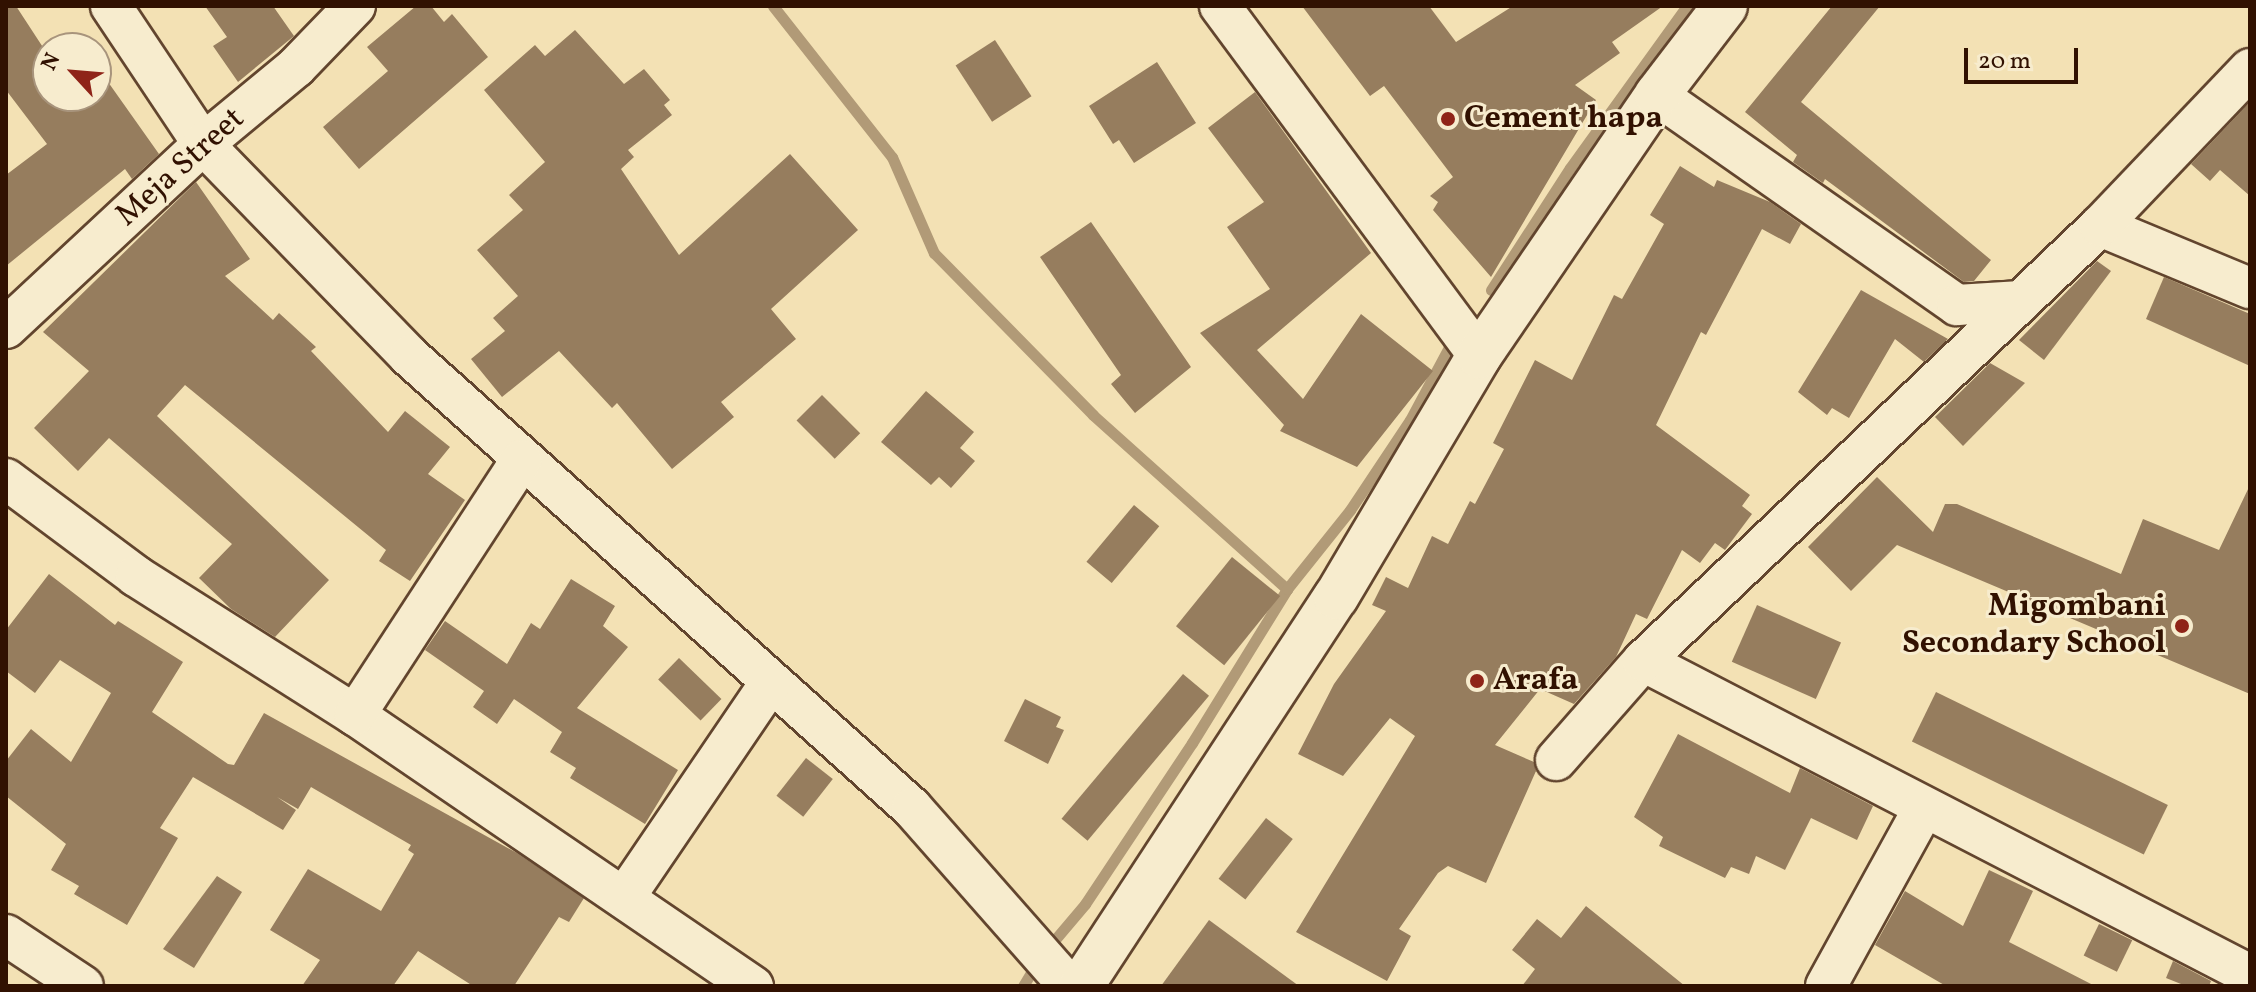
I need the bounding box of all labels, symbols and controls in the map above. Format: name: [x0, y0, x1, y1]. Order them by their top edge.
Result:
north arrow: [32, 32, 112, 112]
scale bar: [1968, 32, 2082, 82]
text: 20 m: [1978, 45, 2031, 79]
text: N: [34, 48, 69, 76]
street label: Meja Street: [109, 100, 253, 236]
place label: Cement hapa: [1464, 100, 1663, 138]
marker: Cement hapa: [1439, 110, 1457, 128]
place label: Migombani Secondary School: [1902, 589, 2166, 664]
marker: Migombani Secondary School: [2173, 617, 2191, 635]
place label: Arafa: [1493, 662, 1578, 700]
marker: Arafa: [1468, 672, 1486, 690]

